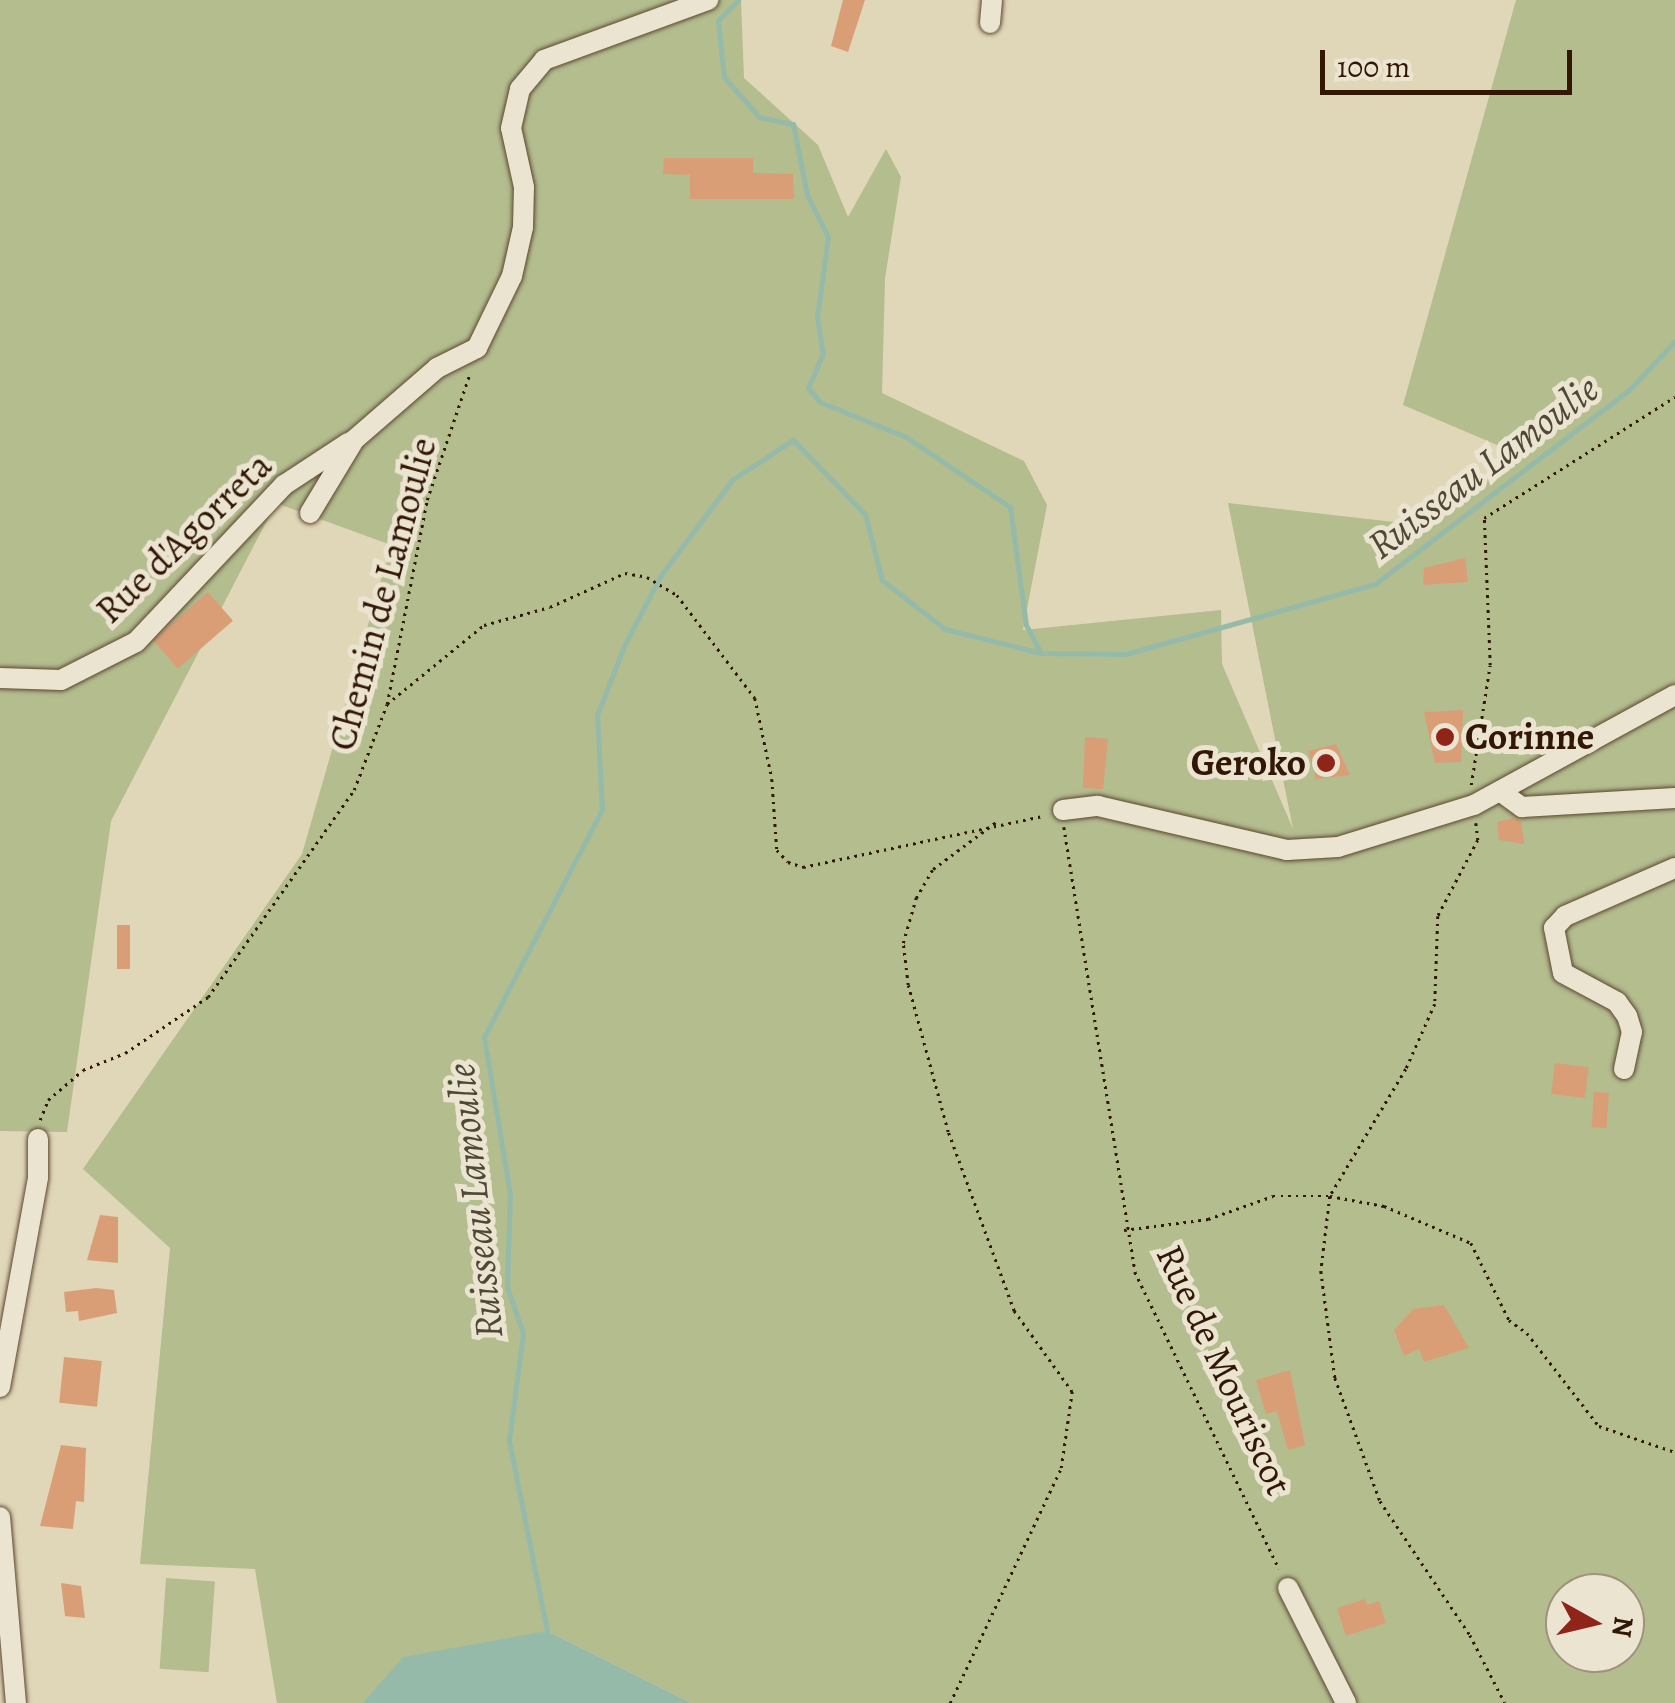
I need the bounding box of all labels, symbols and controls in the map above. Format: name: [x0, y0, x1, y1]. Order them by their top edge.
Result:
scale bar: [1325, 30, 1578, 92]
text: 100 m: [1337, 47, 1410, 87]
water label: Ruisseau Lamoulie: [1358, 365, 1608, 569]
street label: Chemin de Lamoulie: [319, 433, 447, 755]
street label: Rue d'Agorreta: [87, 443, 281, 633]
place label: Corinne: [1465, 714, 1594, 760]
marker: Corinne: [1434, 726, 1456, 748]
place label: Geroko: [1191, 740, 1306, 786]
marker: Geroko: [1315, 752, 1337, 774]
water label: Ruisseau Lamoulie: [437, 1061, 513, 1341]
street label: Rue de Mouriscot: [1146, 1238, 1302, 1502]
north arrow: [1545, 1573, 1645, 1673]
text: N: [1602, 1614, 1643, 1640]

